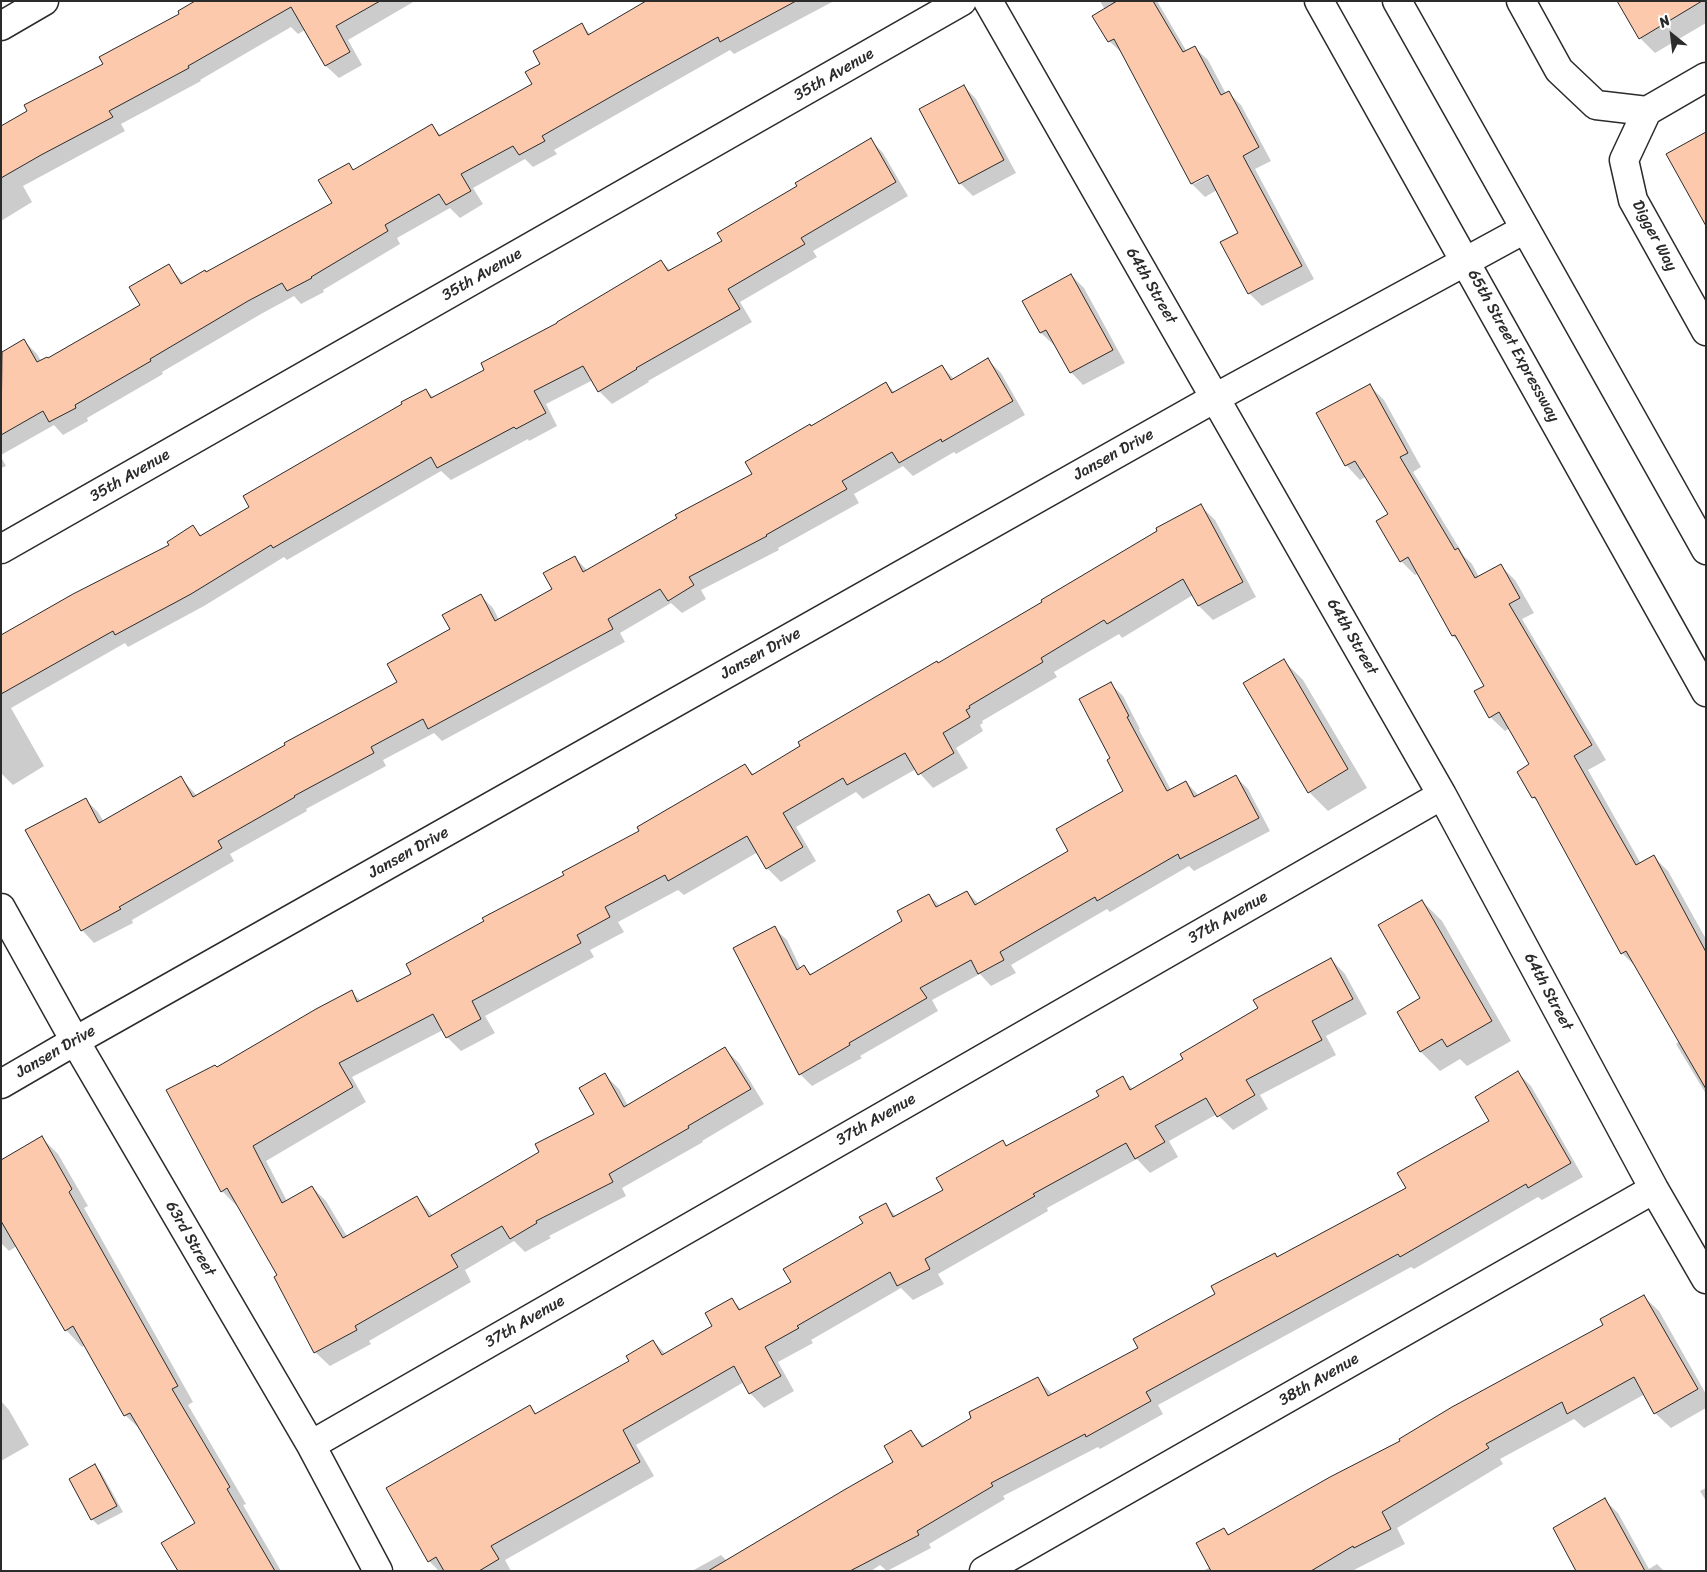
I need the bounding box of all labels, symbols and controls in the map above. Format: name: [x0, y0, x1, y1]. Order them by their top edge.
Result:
text: N: [1654, 8, 1675, 35]
north arrow: [1647, 10, 1697, 60]
street label: 35th Avenue: [791, 44, 877, 106]
street label: Digger Way: [1627, 197, 1681, 275]
street label: 35th Avenue: [439, 244, 525, 306]
street label: 64th Street: [1121, 244, 1181, 328]
street label: 65th Street Expressway: [1463, 266, 1563, 426]
street label: Jansen Drive: [1071, 425, 1157, 485]
street label: 35th Avenue: [87, 445, 173, 507]
street label: 64th Street: [1322, 595, 1382, 679]
street label: Jansen Drive: [718, 624, 804, 684]
street label: Jansen Drive: [366, 823, 452, 883]
street label: 37th Avenue: [1185, 888, 1271, 948]
street label: 64th Street: [1520, 950, 1576, 1034]
street label: Jansen Drive: [13, 1021, 99, 1083]
street label: 37th Avenue: [833, 1090, 919, 1150]
street label: 63rd Street: [161, 1198, 219, 1280]
street label: 37th Avenue: [482, 1292, 568, 1352]
street label: 38th Avenue: [1276, 1349, 1362, 1411]

